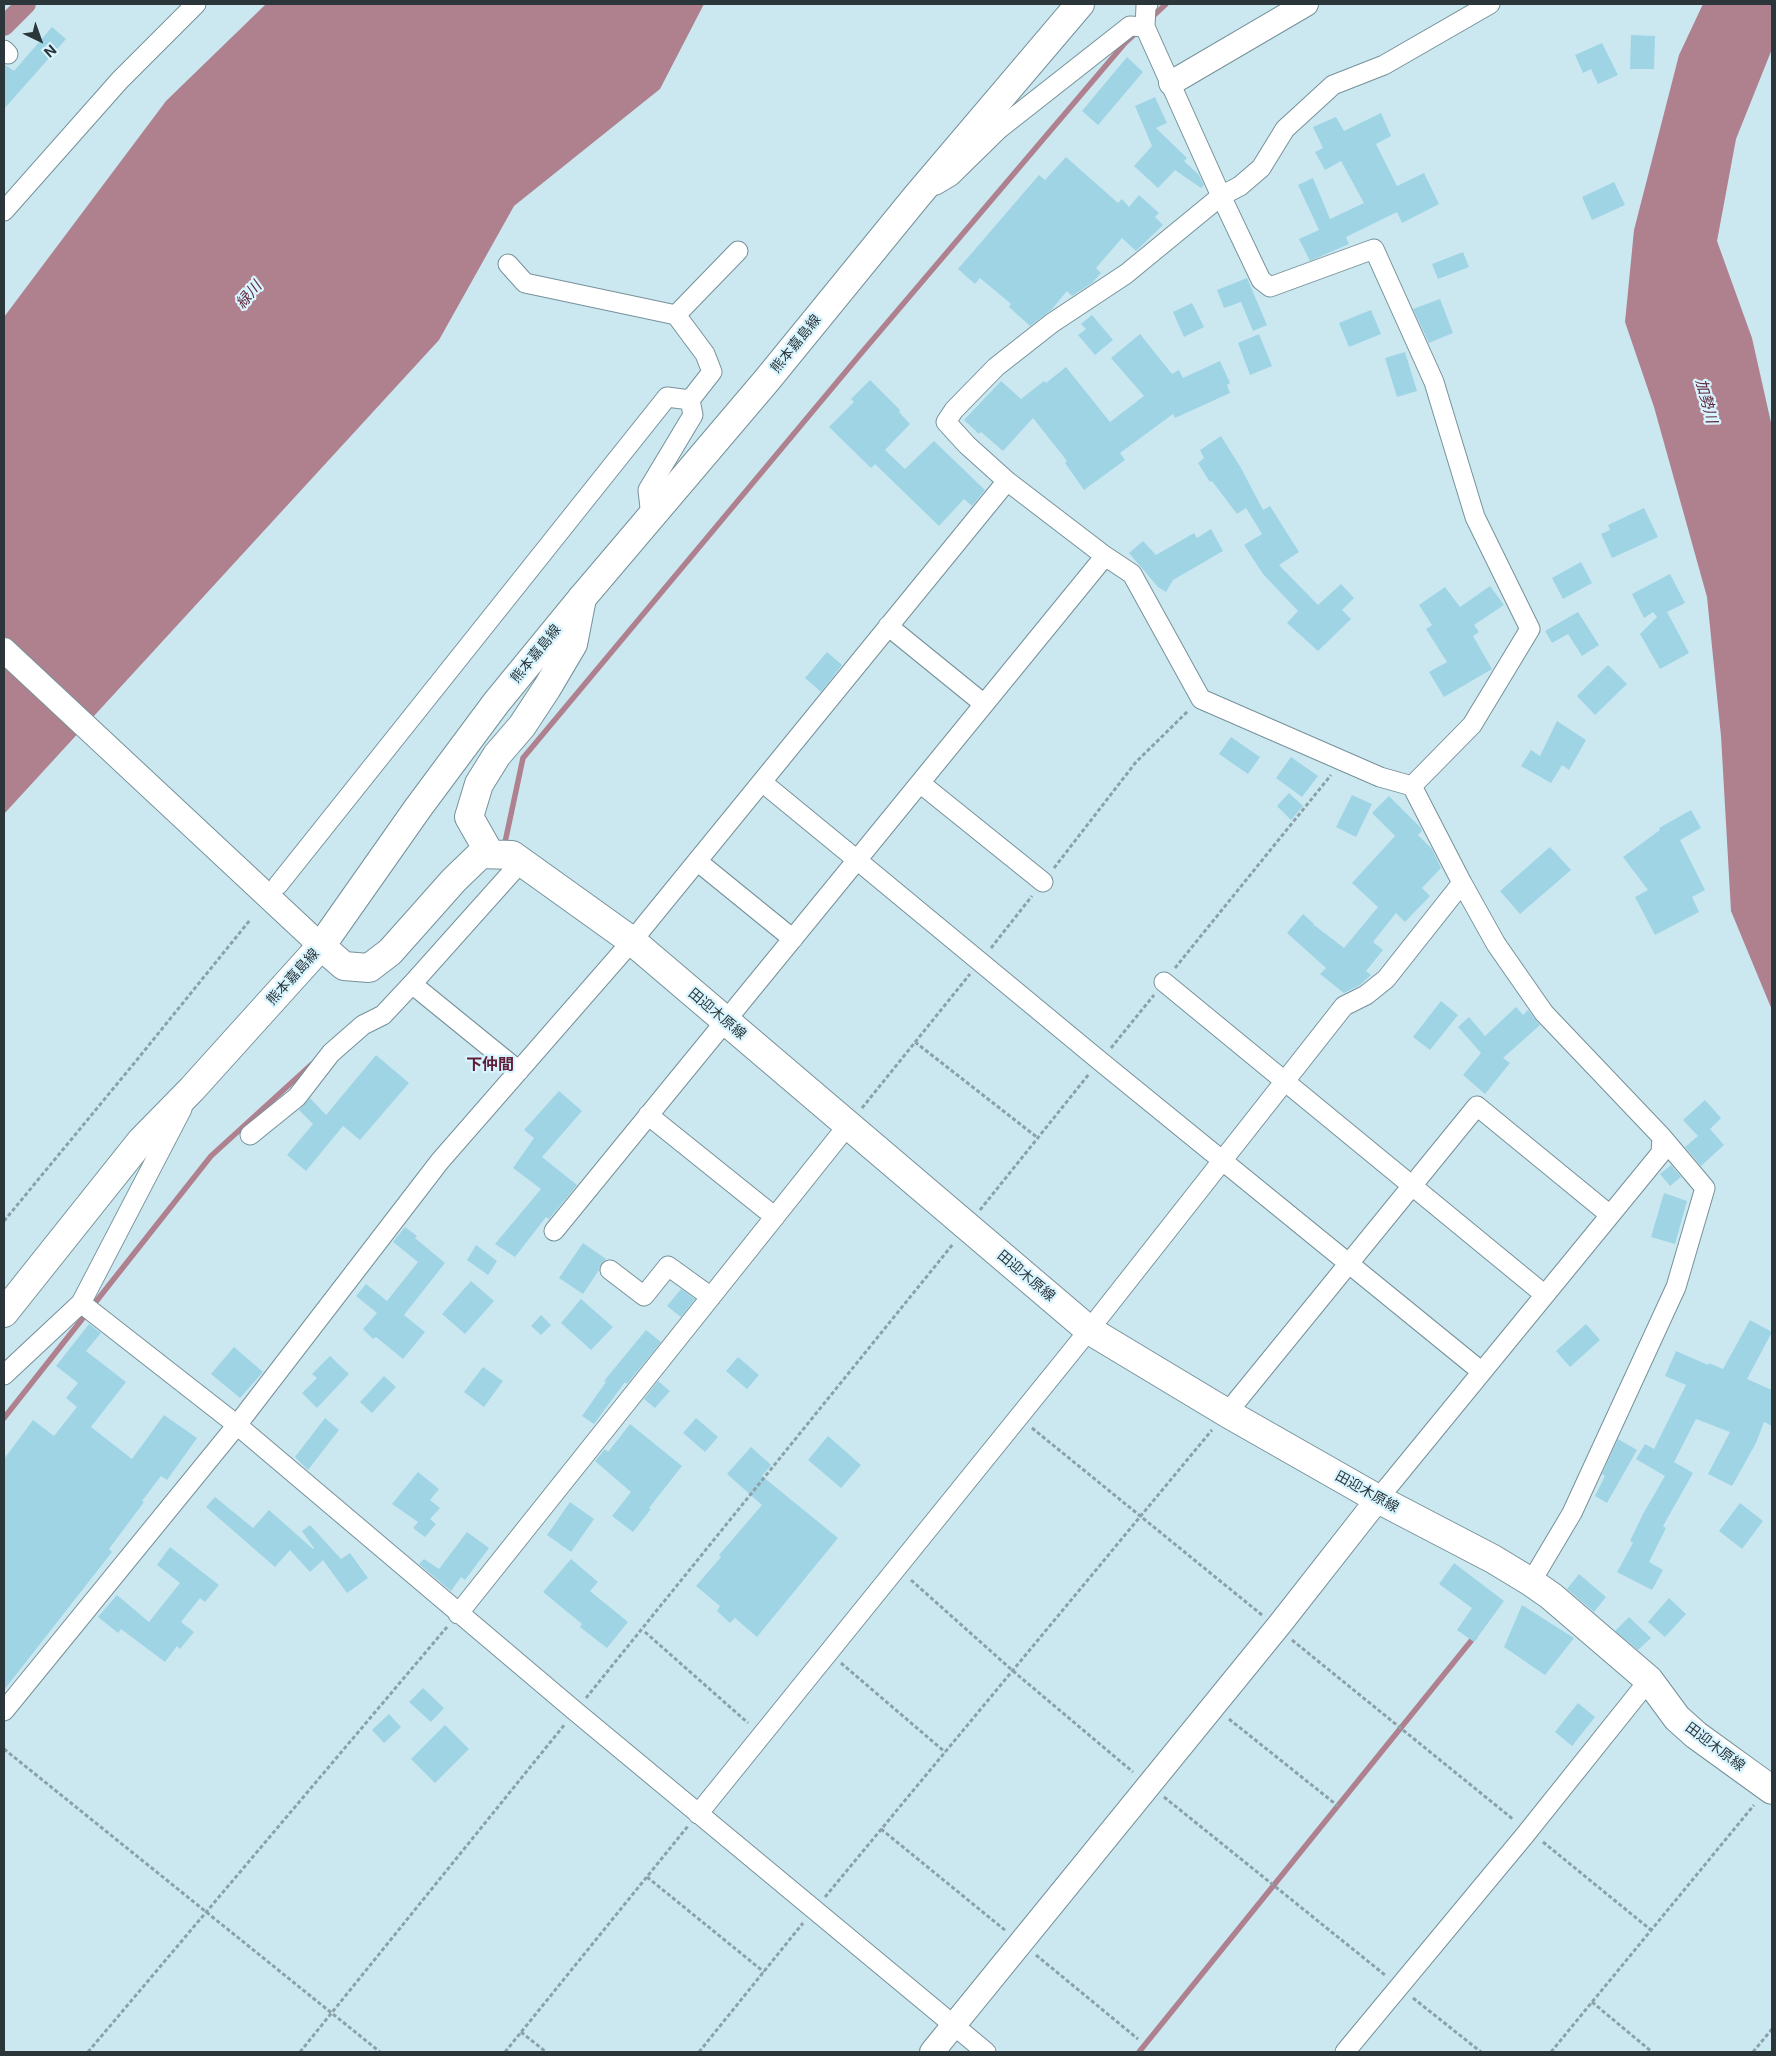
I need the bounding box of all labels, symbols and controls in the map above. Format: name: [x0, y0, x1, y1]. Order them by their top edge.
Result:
north arrow: [15, 15, 65, 65]
text: N: [41, 42, 60, 61]
water label: 緑川: [232, 278, 266, 312]
street label: 熊本嘉島線: [767, 312, 825, 376]
water label: 加勢川: [1691, 377, 1721, 425]
street label: 熊本嘉島線: [507, 622, 565, 686]
street label: 熊本嘉島線: [263, 945, 323, 1009]
street label: 田迎木原線: [685, 985, 749, 1043]
district label: 下仲間: [466, 1055, 514, 1075]
street label: 田迎木原線: [994, 1247, 1058, 1305]
street label: 田迎木原線: [1332, 1468, 1402, 1516]
street label: 田迎木原線: [1682, 1719, 1748, 1775]

